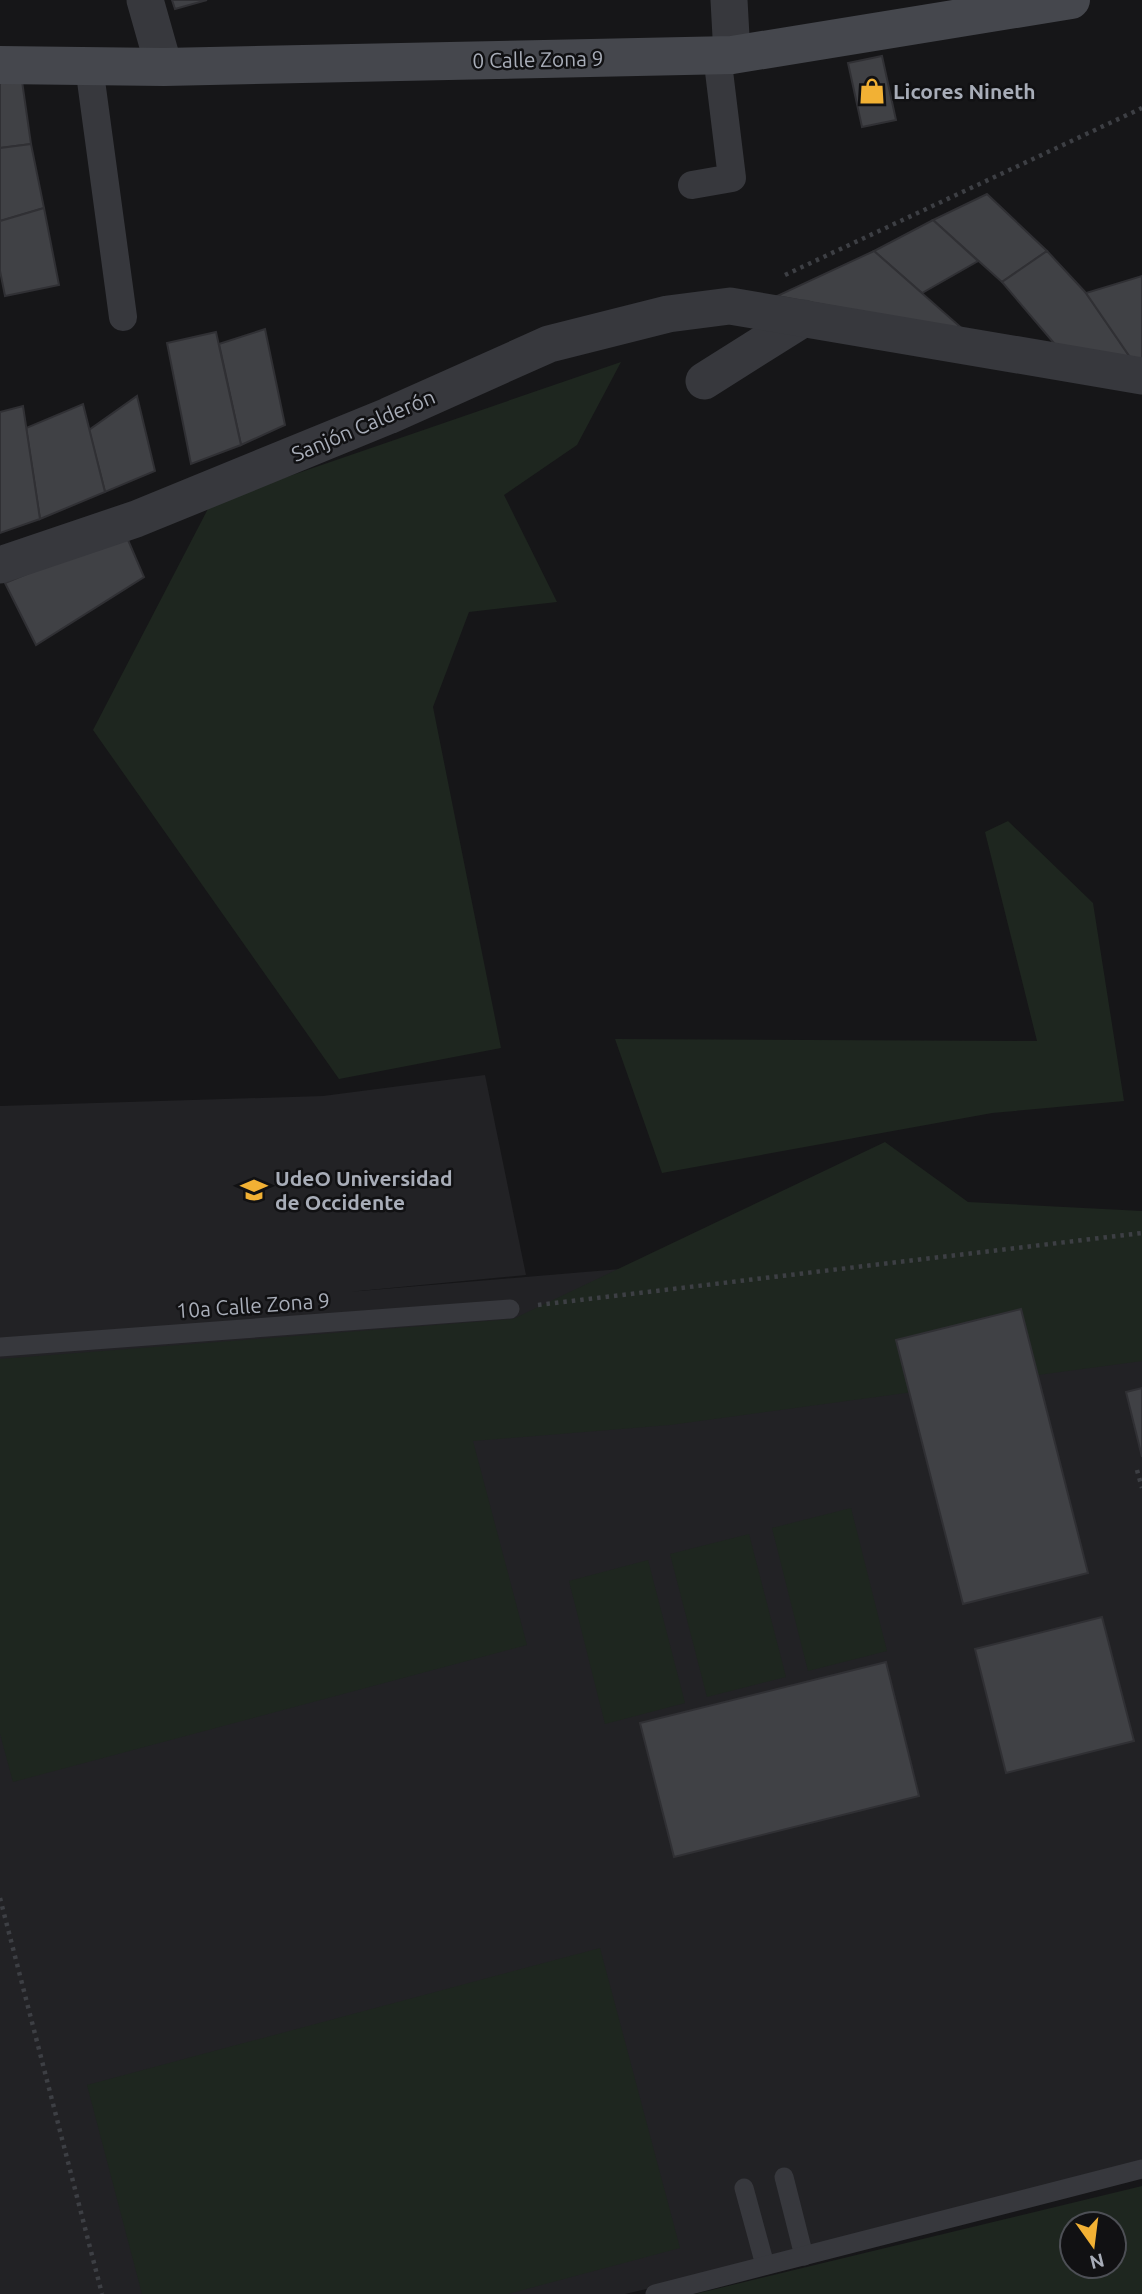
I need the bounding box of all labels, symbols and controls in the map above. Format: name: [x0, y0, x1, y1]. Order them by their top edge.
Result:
street label: 0 Calle Zona 9: [472, 46, 604, 72]
shop icon: Licores Nineth: [857, 76, 887, 106]
place label: Licores Nineth: [893, 79, 1036, 103]
street label: Sanjón Calderón: [288, 384, 438, 466]
place label: UdeO Universidad de Occidente: [275, 1166, 453, 1214]
school or university icon: UdeO Universidad de Occidente: [239, 1175, 269, 1205]
street label: 10a Calle Zona 9: [175, 1288, 331, 1322]
north arrow: [1058, 2210, 1128, 2280]
text: N: [1088, 2249, 1107, 2274]

